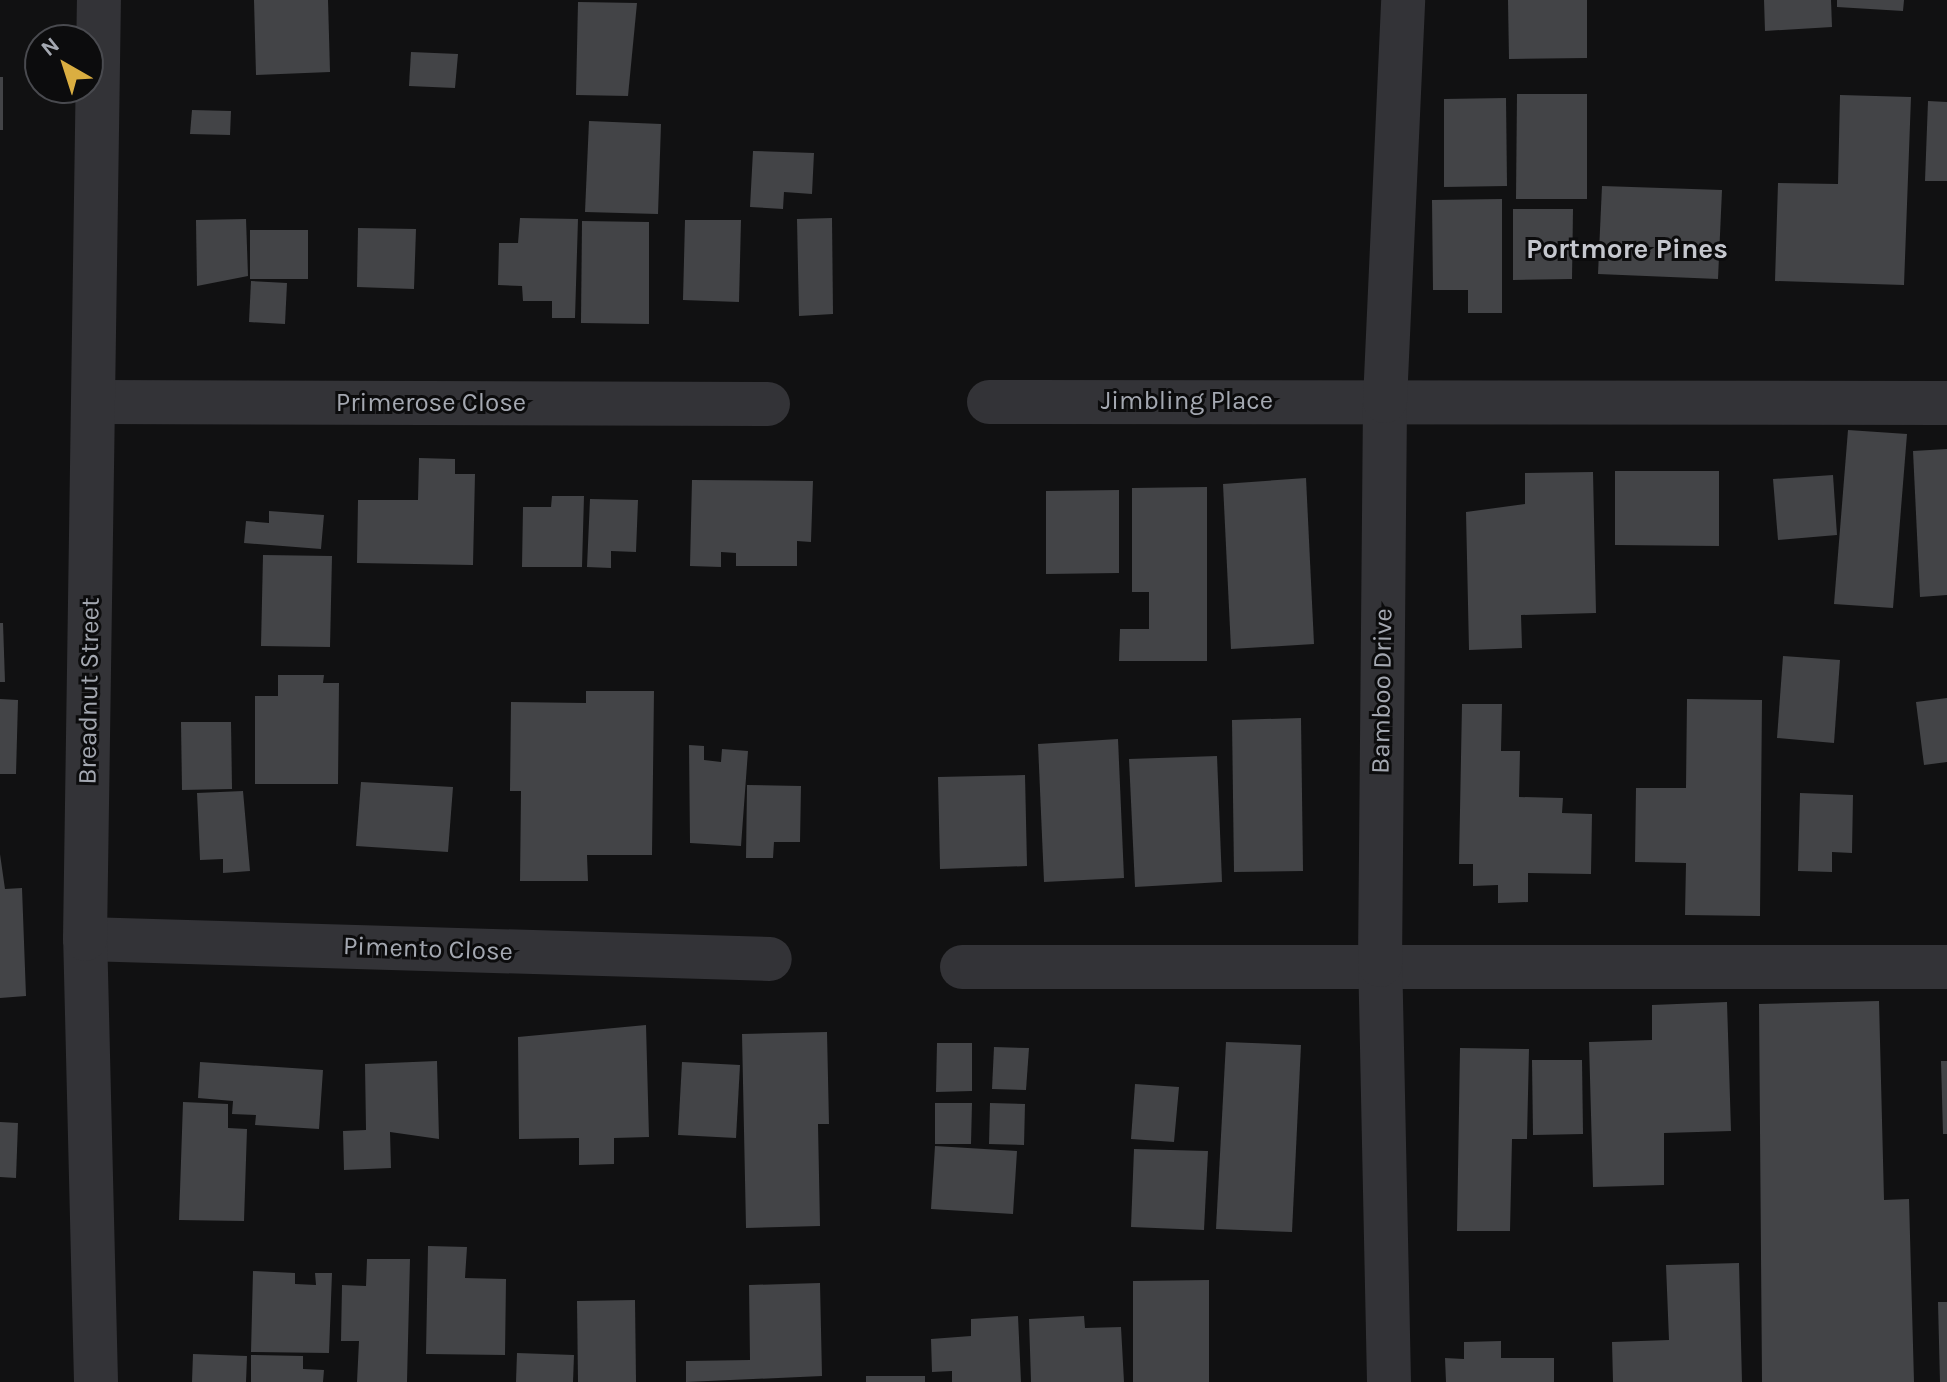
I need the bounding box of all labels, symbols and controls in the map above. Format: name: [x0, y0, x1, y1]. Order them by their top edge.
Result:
north arrow: [24, 24, 104, 104]
text: N: [36, 32, 64, 62]
district label: Portmore Pines: [1526, 232, 1728, 266]
street label: Jimbling Place: [1101, 385, 1273, 417]
street label: Primerose Close: [336, 387, 526, 419]
street label: Breadnut Street: [72, 597, 106, 785]
street label: Bamboo Drive: [1365, 608, 1399, 774]
street label: Pimento Close: [342, 930, 514, 968]

